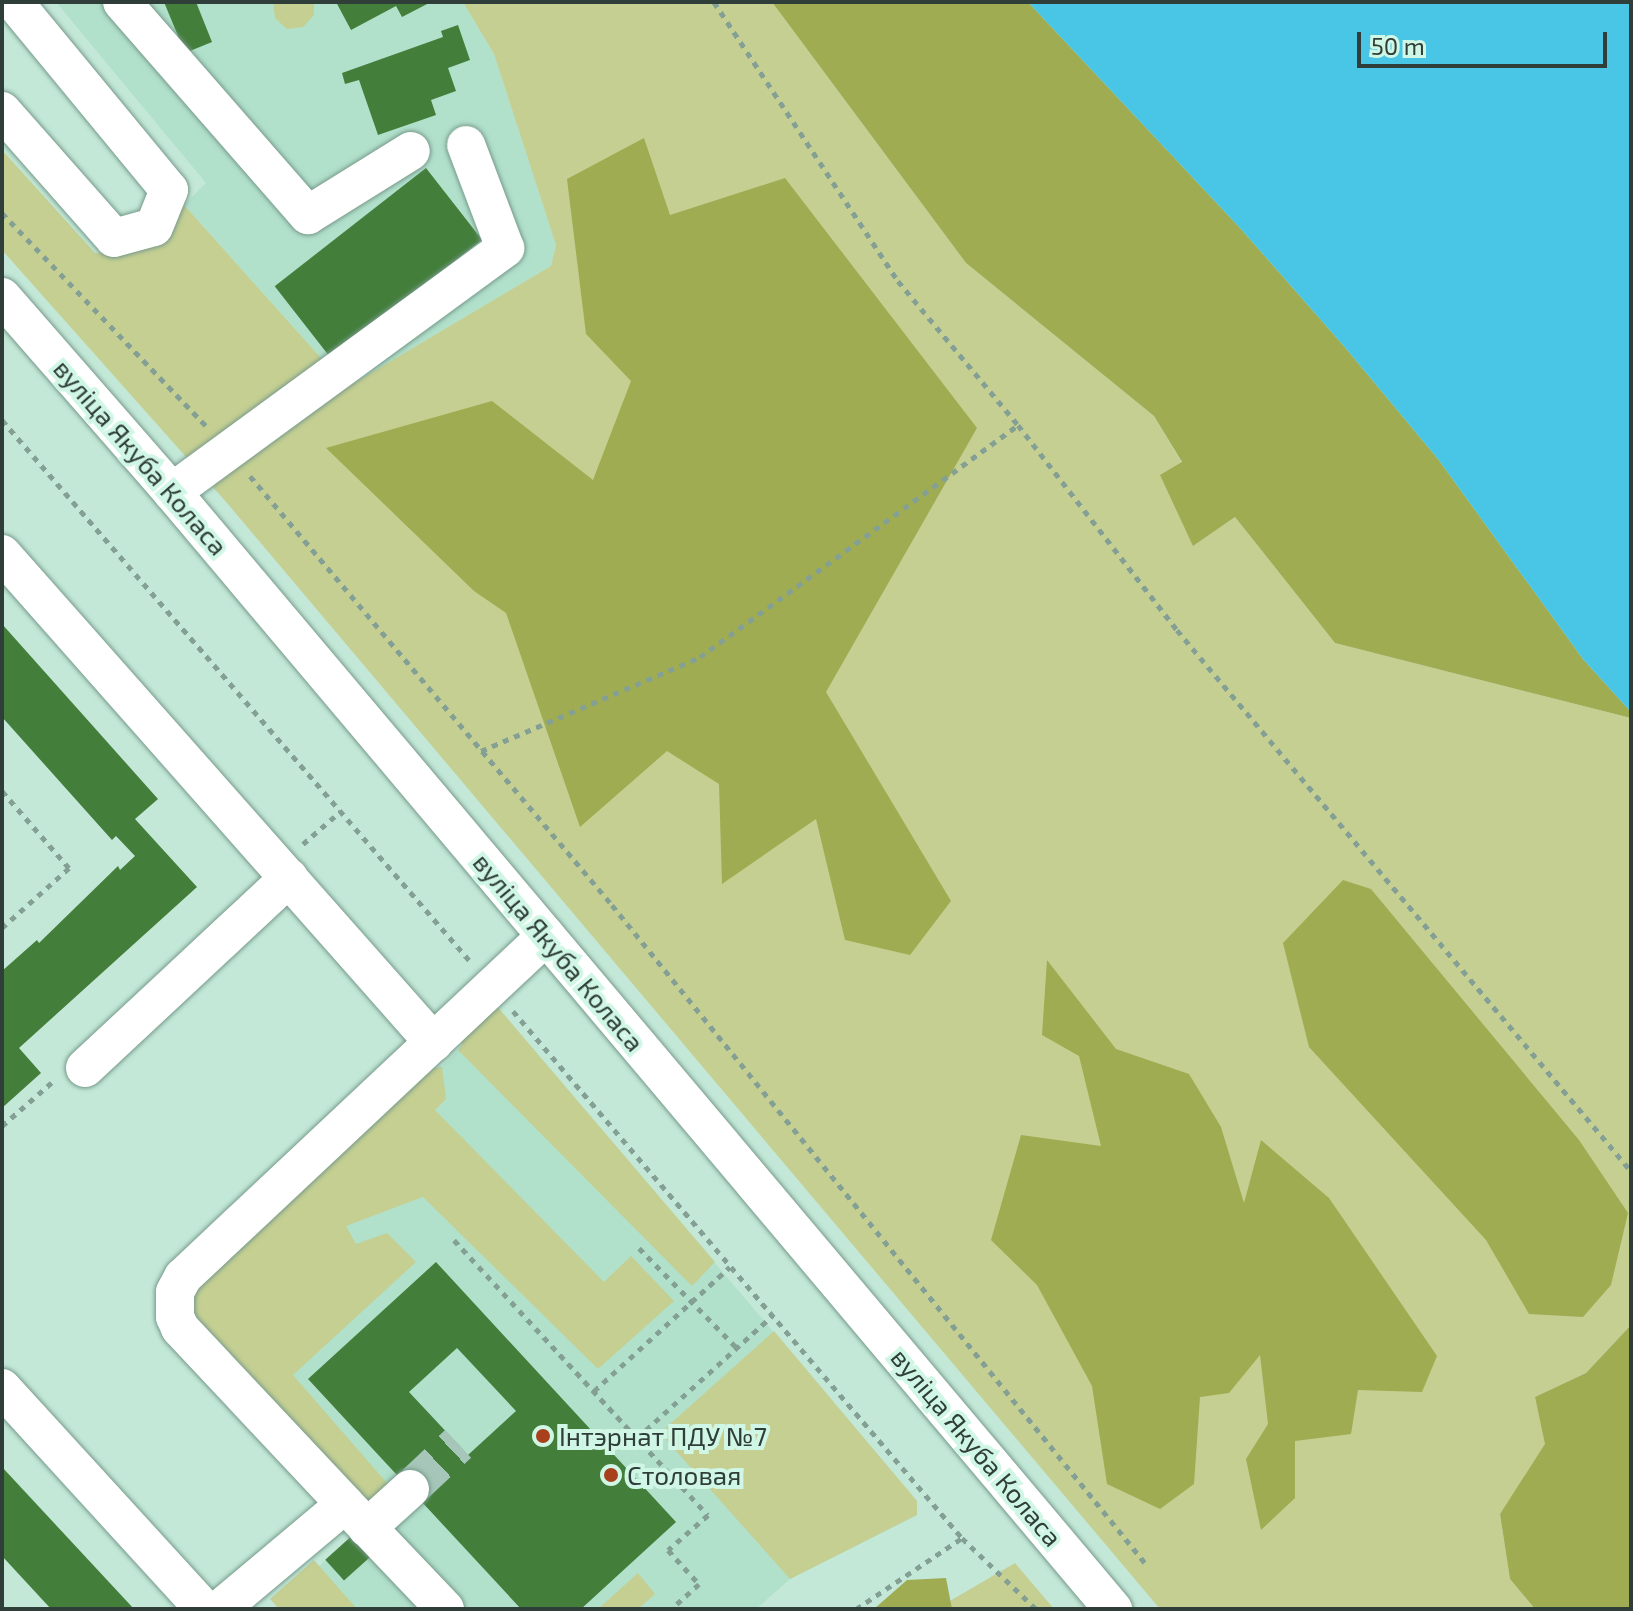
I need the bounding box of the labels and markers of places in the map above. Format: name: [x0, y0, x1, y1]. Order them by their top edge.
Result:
place label: Інтэрнат ПДУ №7: [559, 1420, 767, 1452]
marker: Інтэрнат ПДУ №7: [534, 1427, 552, 1445]
place label: Столовая: [627, 1459, 741, 1491]
marker: Столовая: [602, 1466, 620, 1484]

